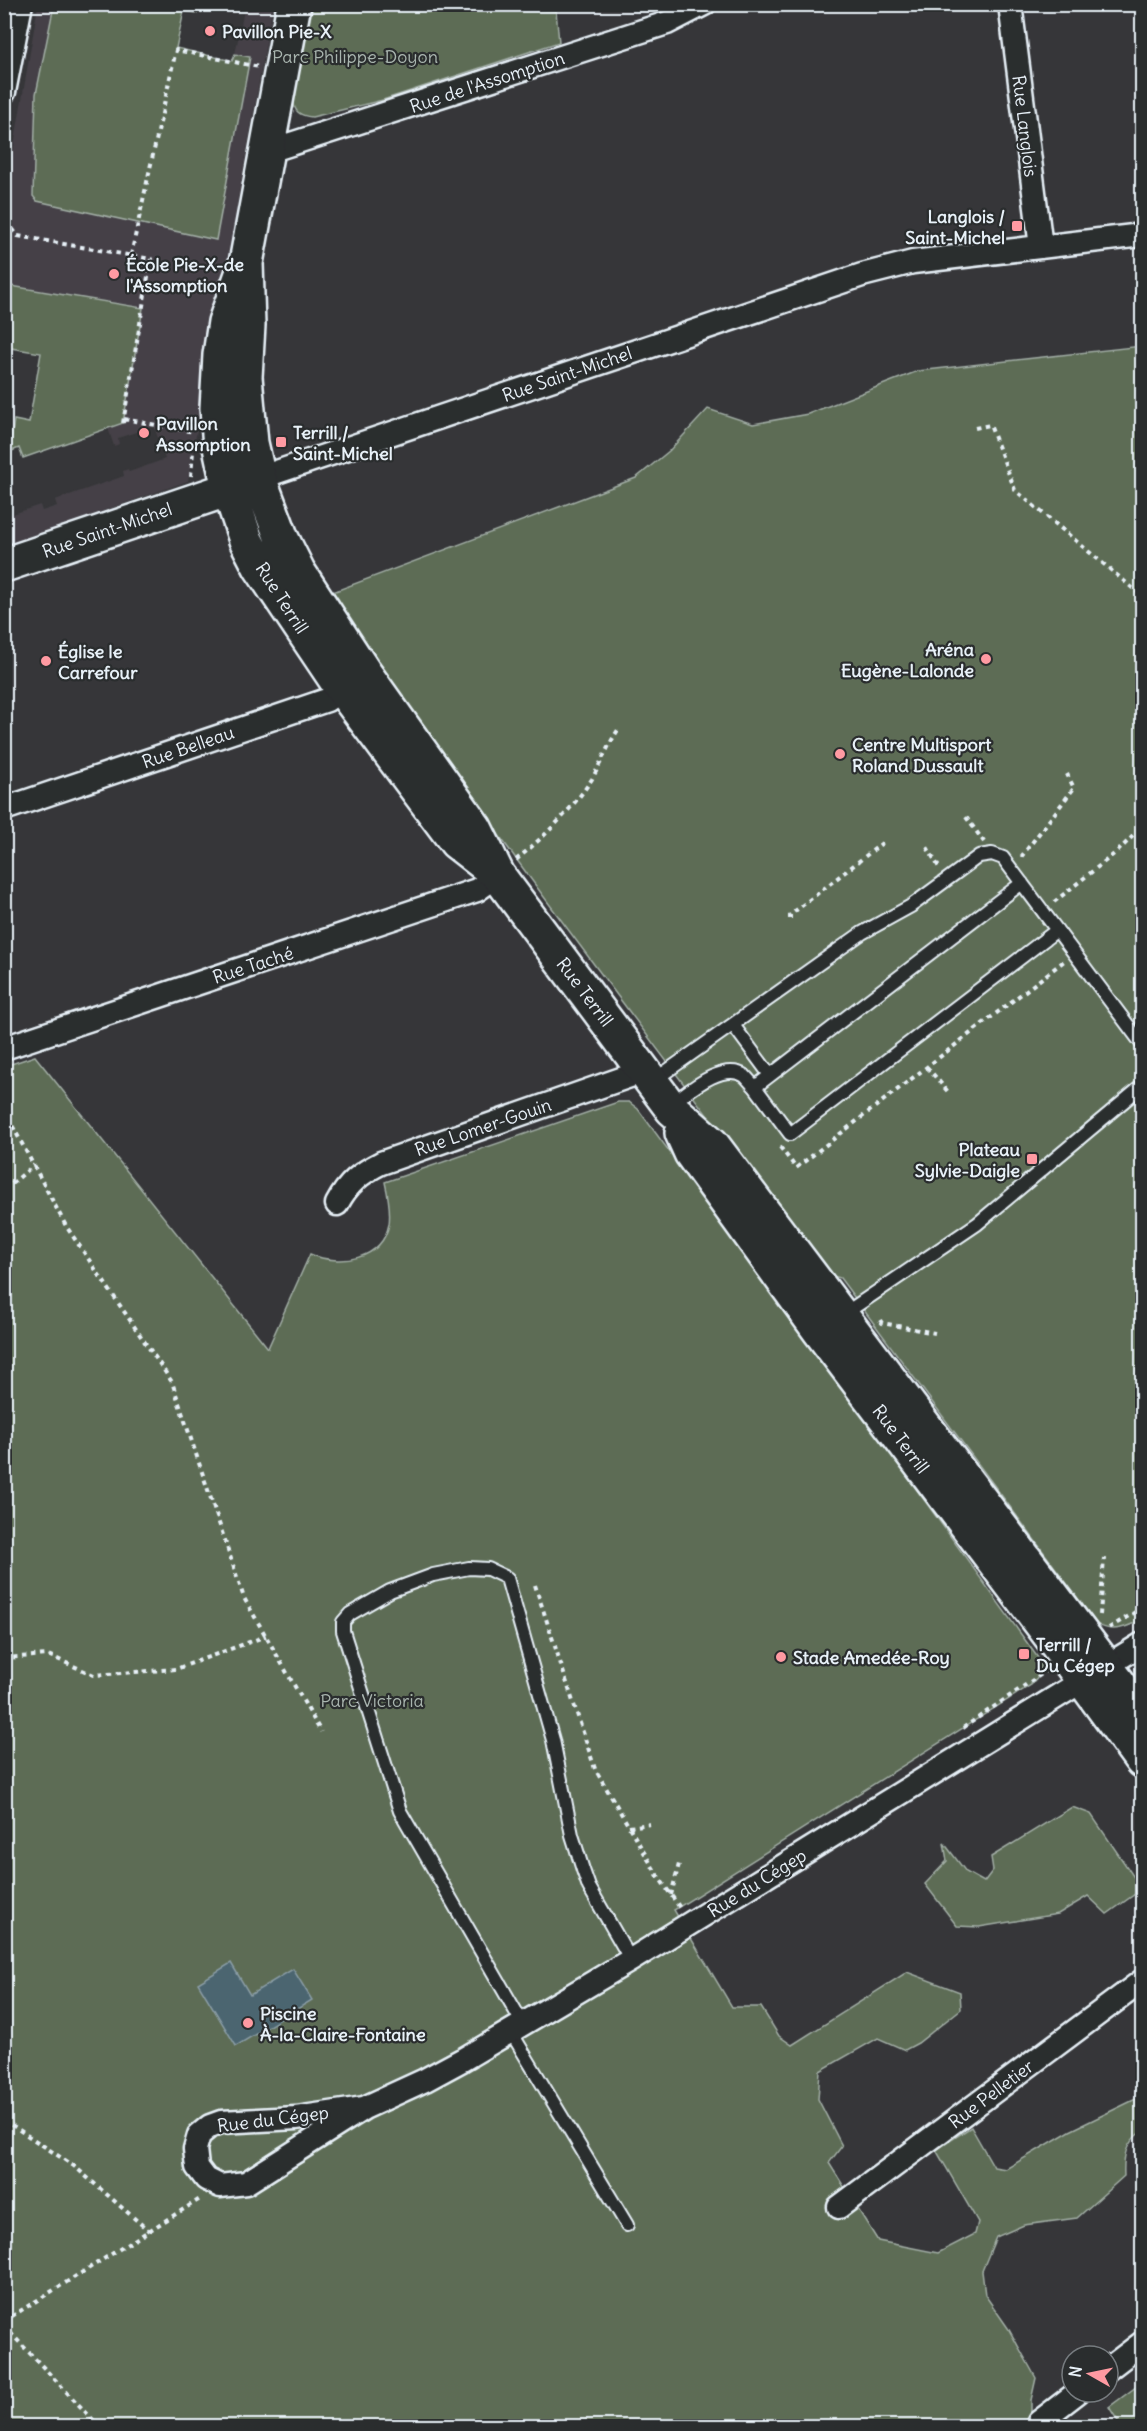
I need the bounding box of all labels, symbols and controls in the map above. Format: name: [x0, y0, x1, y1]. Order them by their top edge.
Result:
place label: Pavillon Pie-X: [222, 20, 332, 43]
marker: Pavillon Pie-X: [203, 24, 217, 38]
park label: Parc Philippe-Doyon: [272, 45, 438, 68]
street label: Rue de l'Assomption: [407, 46, 567, 118]
street label: Rue Langlois: [1007, 74, 1043, 178]
place label: Langlois / Saint-Michel: [905, 205, 1005, 249]
marker: Langlois / Saint-Michel: [1010, 219, 1024, 233]
place label: École Pie-X-de l'Assomption: [126, 253, 244, 297]
marker: École Pie-X-de l'Assomption: [107, 267, 121, 281]
street label: Rue Saint-Michel: [499, 341, 635, 407]
place label: Pavillon Assomption: [156, 412, 251, 456]
place label: Terrill / Saint-Michel: [293, 421, 393, 465]
marker: Pavillon Assomption: [137, 426, 151, 440]
marker: Terrill / Saint-Michel: [274, 435, 288, 449]
street label: Rue Saint-Michel: [39, 497, 175, 563]
street label: Rue Terrill: [250, 558, 314, 638]
place label: Aréna Eugène-Lalonde: [841, 638, 974, 682]
place label: Église le Carrefour: [58, 640, 138, 684]
marker: Aréna Eugène-Lalonde: [979, 652, 993, 666]
marker: Église le Carrefour: [39, 654, 53, 668]
street label: Rue Belleau: [139, 721, 237, 773]
place label: Centre Multisport Roland Dussault: [852, 733, 992, 777]
marker: Centre Multisport Roland Dussault: [833, 747, 847, 761]
street label: Rue Taché: [210, 941, 296, 989]
street label: Rue Terrill: [552, 953, 618, 1031]
street label: Rue Lomer-Gouin: [412, 1093, 554, 1161]
place label: Plateau Sylvie-Daigle: [915, 1138, 1020, 1182]
marker: Plateau Sylvie-Daigle: [1025, 1152, 1039, 1166]
street label: Rue Terrill: [868, 1400, 934, 1478]
place label: Terrill / Du Cégep: [1036, 1633, 1115, 1677]
place label: Stade Amedée-Roy: [793, 1646, 950, 1669]
marker: Terrill / Du Cégep: [1017, 1647, 1031, 1661]
marker: Stade Amedée-Roy: [774, 1650, 788, 1664]
park label: Parc Victoria: [320, 1689, 424, 1712]
street label: Rue du Cégep: [703, 1844, 811, 1922]
place label: Piscine À-la-Claire-Fontaine: [260, 2002, 426, 2046]
marker: Piscine À-la-Claire-Fontaine: [241, 2016, 255, 2030]
street label: Rue Pelletier: [944, 2054, 1039, 2133]
street label: Rue du Cégep: [216, 2101, 330, 2137]
north arrow: [1060, 2344, 1120, 2404]
text: N: [1064, 2365, 1086, 2379]

